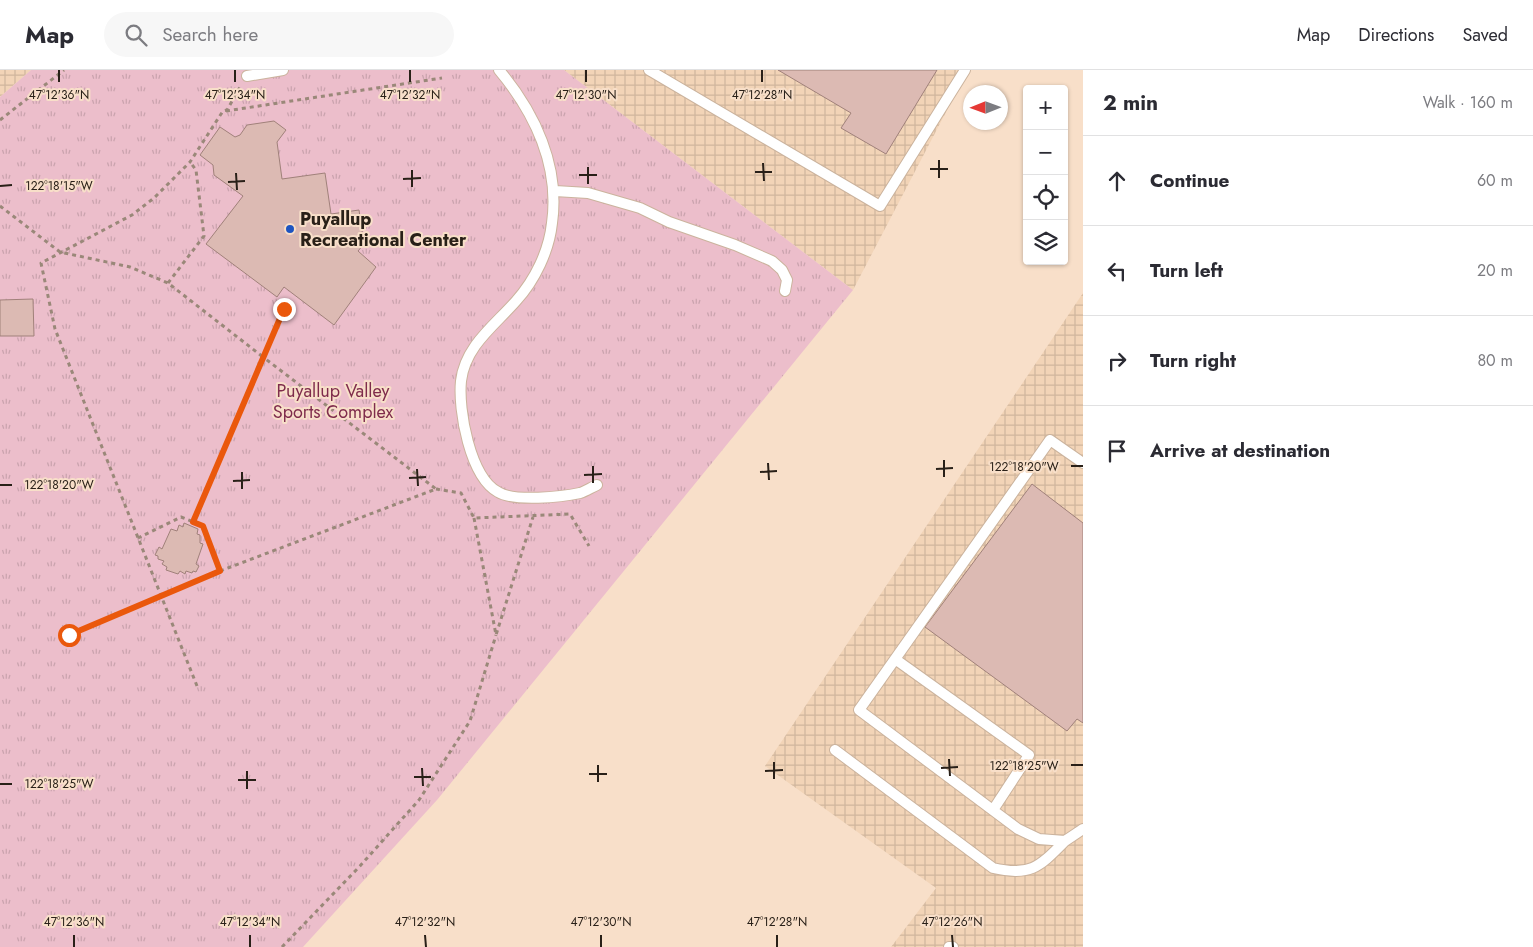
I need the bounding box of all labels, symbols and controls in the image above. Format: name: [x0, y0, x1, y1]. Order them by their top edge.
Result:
search box: [104, 12, 454, 57]
text: Map: [25, 17, 74, 52]
icon: search: [122, 21, 150, 49]
text: Search here: [162, 21, 258, 48]
text: Map: [1297, 22, 1330, 48]
text: Directions: [1358, 22, 1434, 48]
text: Saved: [1462, 22, 1508, 48]
north arrow: [963, 85, 1008, 130]
map controls: [1023, 85, 1068, 265]
button: +: [1023, 85, 1068, 130]
text: 47°12'36"N: [29, 86, 89, 104]
text: 47°12'34"N: [205, 86, 265, 104]
text: 47°12'32"N: [380, 86, 440, 104]
text: 47°12'30"N: [556, 86, 616, 104]
text: 47°12'28"N: [732, 86, 792, 104]
text: 2 min: [1103, 88, 1158, 118]
text: Walk · 160 m: [1423, 91, 1513, 114]
button: −: [1023, 130, 1068, 175]
icon: ahead: [1103, 167, 1131, 195]
text: Continue: [1150, 167, 1229, 194]
text: 60 m: [1477, 169, 1513, 192]
button: locate: [1023, 175, 1068, 220]
text: 122°18'15"W: [25, 177, 93, 195]
place label: Puyallup Recreational Center: [300, 206, 467, 253]
button: layers: [1023, 220, 1068, 265]
marker: Puyallup Recreational Center: [284, 223, 296, 235]
icon: left: [1103, 257, 1131, 285]
text: Turn left: [1150, 257, 1223, 284]
text: 20 m: [1477, 259, 1513, 282]
route end: [273, 298, 296, 321]
icon: right: [1103, 347, 1131, 375]
text: Turn right: [1150, 347, 1236, 374]
text: 80 m: [1477, 349, 1513, 372]
park label: Puyallup Valley Sports Complex: [273, 378, 394, 425]
icon: arrive: [1103, 437, 1131, 465]
text: Arrive at destination: [1150, 437, 1330, 464]
text: 122°18'20"W: [989, 458, 1059, 476]
text: 122°18'20"W: [24, 476, 94, 494]
route start: [58, 624, 81, 647]
text: 122°18'25"W: [990, 757, 1059, 775]
text: 122°18'25"W: [25, 775, 94, 793]
text: 47°12'36"N: [44, 913, 104, 931]
text: 47°12'34"N: [220, 913, 280, 931]
text: 47°12'32"N: [395, 913, 455, 931]
text: 47°12'30"N: [571, 913, 631, 931]
text: 47°12'28"N: [747, 913, 807, 931]
text: 47°12'26"N: [922, 913, 982, 931]

